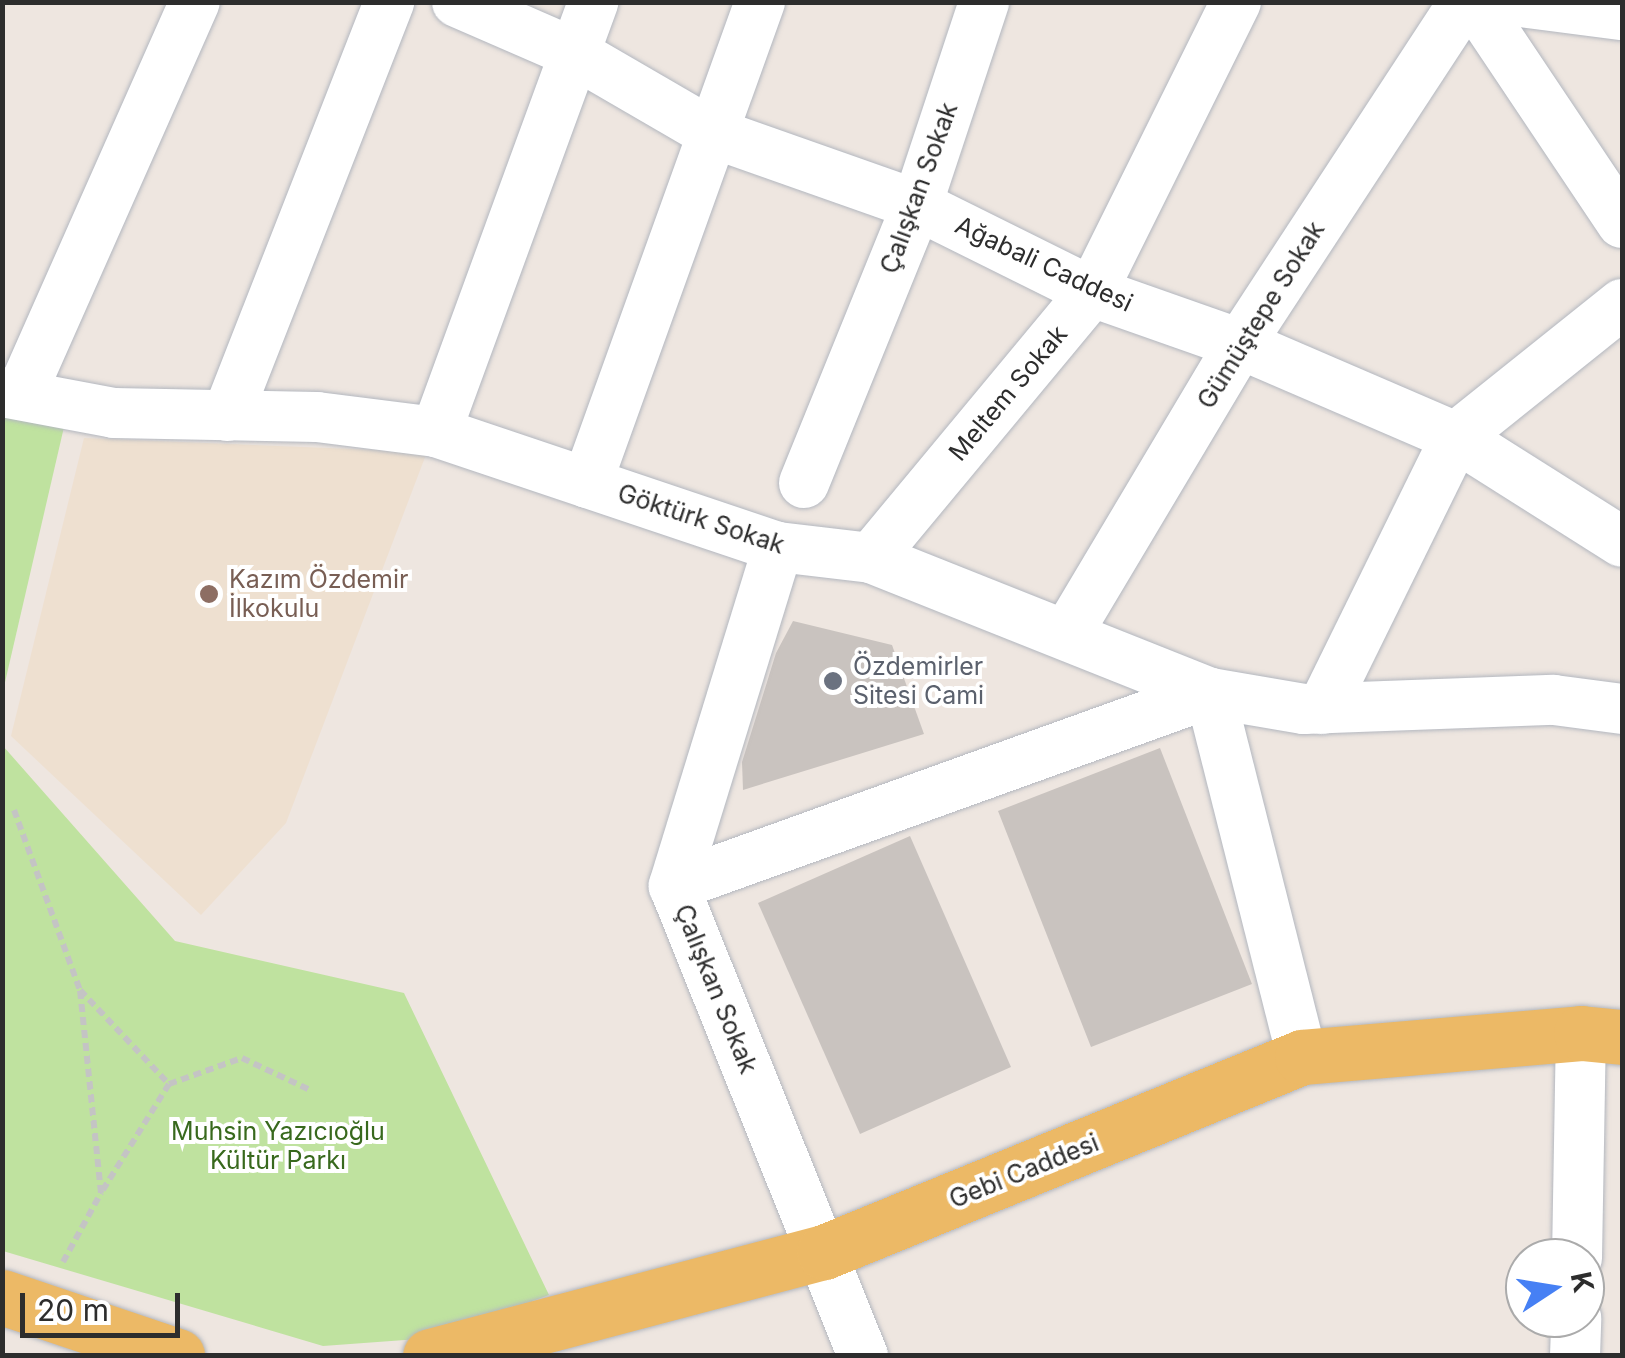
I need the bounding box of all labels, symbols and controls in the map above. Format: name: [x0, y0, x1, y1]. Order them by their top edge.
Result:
street label: Çalışkan Sokak: [874, 98, 964, 278]
street label: Ağabali Caddesi: [951, 210, 1137, 318]
street label: Gümüştepe Sokak: [1191, 216, 1331, 414]
street label: Meltem Sokak: [943, 319, 1073, 467]
street label: Göktürk Sokak: [614, 478, 788, 560]
place label: Kazım Özdemir İlkokulu: [229, 565, 408, 624]
marker: Kazım Özdemir İlkokulu: [198, 583, 220, 605]
place label: Özdemirler Sitesi Cami: [853, 652, 984, 711]
marker: Özdemirler Sitesi Cami: [822, 670, 844, 692]
street label: Çalışkan Sokak: [668, 900, 764, 1078]
park label: Muhsin Yazıcıoğlu Kültür Parkı: [171, 1117, 385, 1176]
street label: Gebi Caddesi: [945, 1127, 1103, 1215]
north arrow: [1505, 1238, 1605, 1338]
text: K: [1564, 1269, 1601, 1296]
scale bar: [25, 1273, 185, 1335]
text: 20 m: [37, 1292, 109, 1328]

